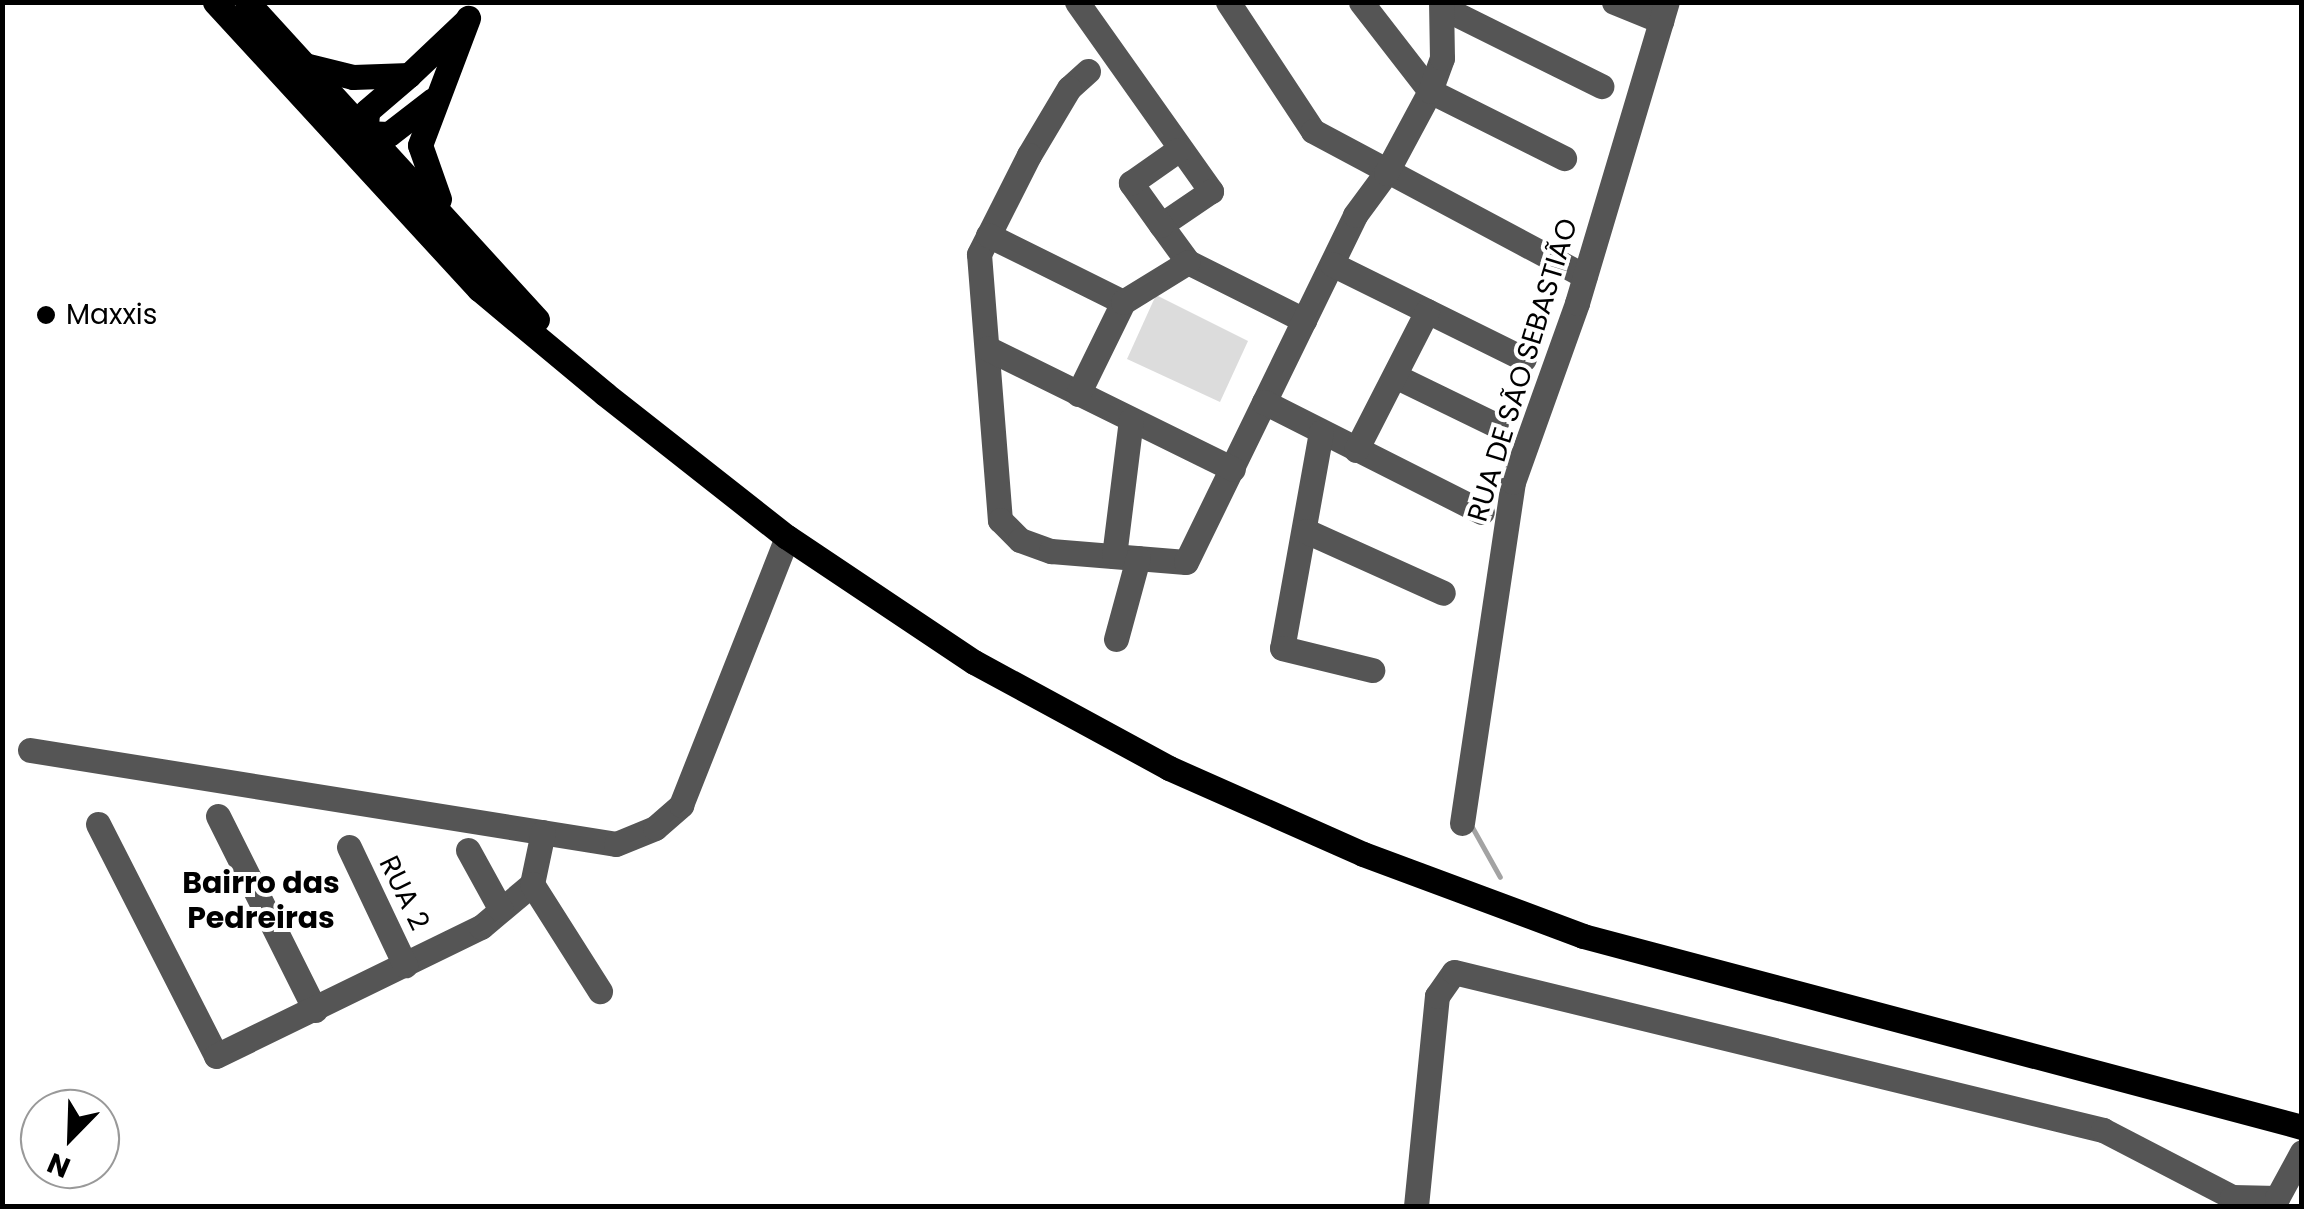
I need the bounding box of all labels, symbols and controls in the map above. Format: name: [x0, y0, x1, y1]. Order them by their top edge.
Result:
street label: RUA DE SÃO SEBASTIÃO: [1461, 215, 1585, 525]
place label: Maxxis: [66, 298, 157, 332]
marker: Maxxis: [35, 304, 57, 326]
street label: RUA 2: [372, 850, 436, 936]
district label: Bairro das Pedreiras: [182, 865, 340, 936]
north arrow: [20, 1089, 120, 1189]
text: N: [42, 1143, 76, 1187]

